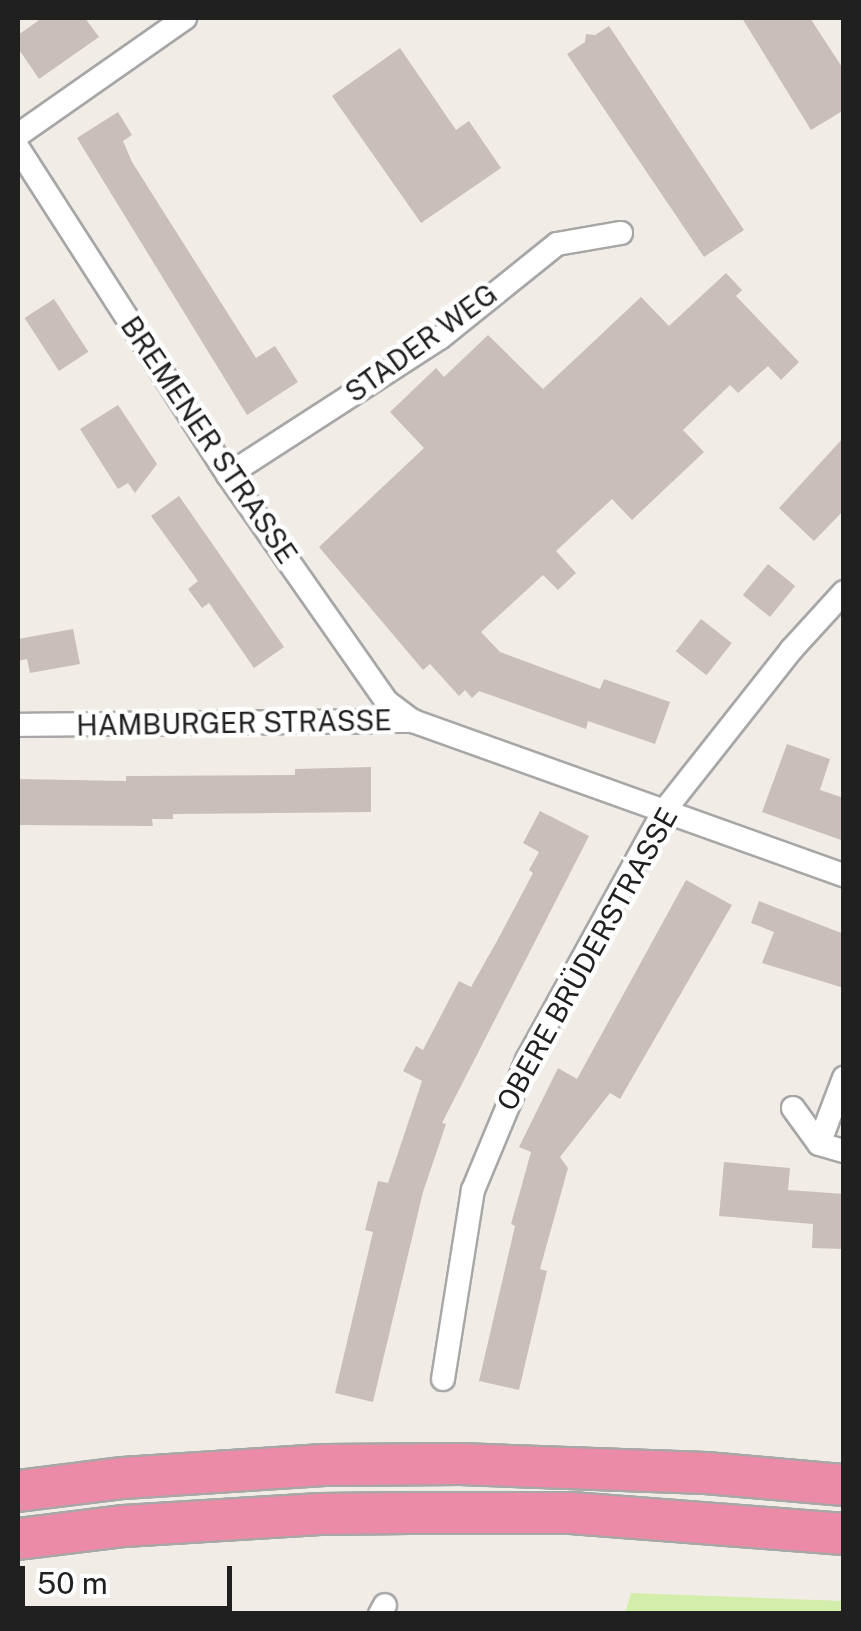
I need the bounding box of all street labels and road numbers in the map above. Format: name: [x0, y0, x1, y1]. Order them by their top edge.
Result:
street label: STADER WEG: [338, 277, 504, 409]
street label: BREMENER STRASSE: [114, 310, 304, 570]
street label: HAMBURGER STRASSE: [76, 703, 392, 743]
street label: OBERE BRÜDERSTRASSE: [490, 802, 684, 1116]

